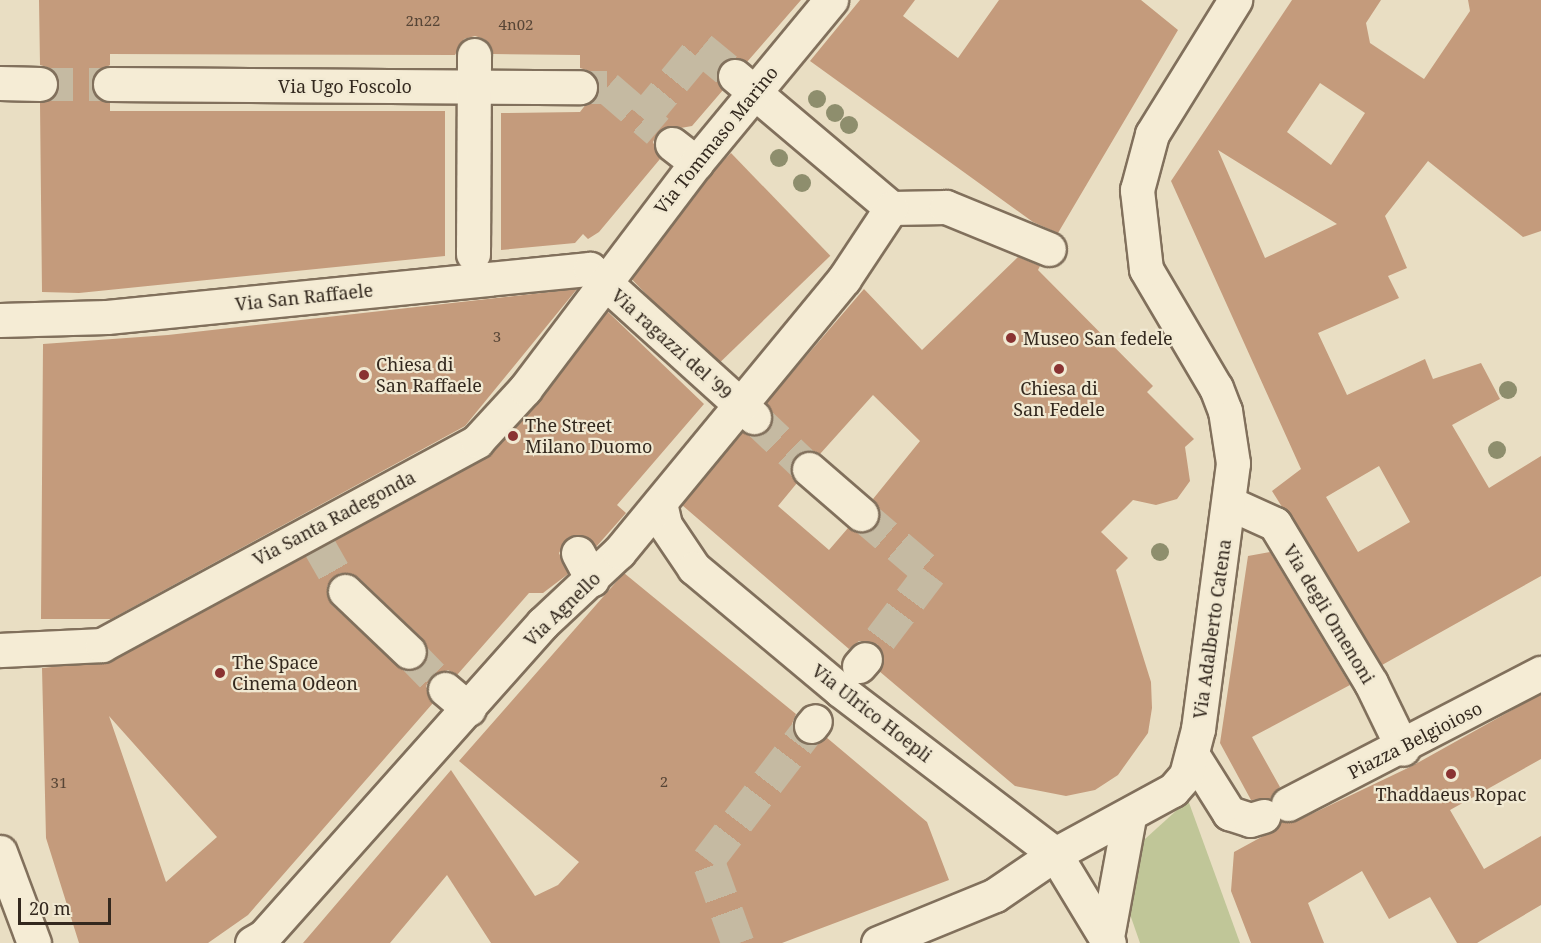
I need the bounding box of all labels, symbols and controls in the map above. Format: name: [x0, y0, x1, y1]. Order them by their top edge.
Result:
house number: 2n22: [406, 12, 440, 30]
house number: 4n02: [499, 16, 533, 34]
street label: Via Tommaso Marino: [650, 62, 782, 218]
street label: Via Ugo Foscolo: [278, 75, 412, 97]
street label: Via San Raffaele: [234, 279, 374, 315]
street label: Via ragazzi del '99: [607, 284, 737, 404]
place label: Museo San fedele: [1023, 327, 1173, 349]
house number: 3: [493, 328, 501, 346]
marker: Museo San fedele: [1004, 331, 1018, 345]
place label: Chiesa di San Raffaele: [376, 354, 482, 397]
marker: Chiesa di San Fedele: [1052, 362, 1066, 376]
marker: Chiesa di San Raffaele: [357, 368, 371, 382]
place label: Chiesa di San Fedele: [1013, 378, 1105, 420]
place label: The Street Milano Duomo: [525, 415, 652, 458]
marker: The Street Milano Duomo: [506, 429, 520, 443]
street label: Via Santa Radegonda: [249, 466, 419, 570]
street label: Via Adalberto Catena: [1189, 538, 1235, 720]
street label: Via degli Omenoni: [1279, 541, 1379, 687]
street label: Via Agnello: [519, 567, 605, 651]
place label: The Space Cinema Odeon: [232, 652, 358, 694]
street label: Via Ulrico Hoepli: [808, 660, 936, 766]
marker: The Space Cinema Odeon: [213, 666, 227, 680]
street label: Piazza Belgioioso: [1344, 697, 1486, 783]
marker: Thaddaeus Ropac: [1444, 767, 1458, 781]
house number: 2: [660, 773, 668, 791]
house number: 31: [51, 774, 67, 792]
place label: Thaddaeus Ropac: [1376, 783, 1526, 805]
scale bar: [21, 886, 114, 924]
text: 20 m: [29, 896, 71, 920]

